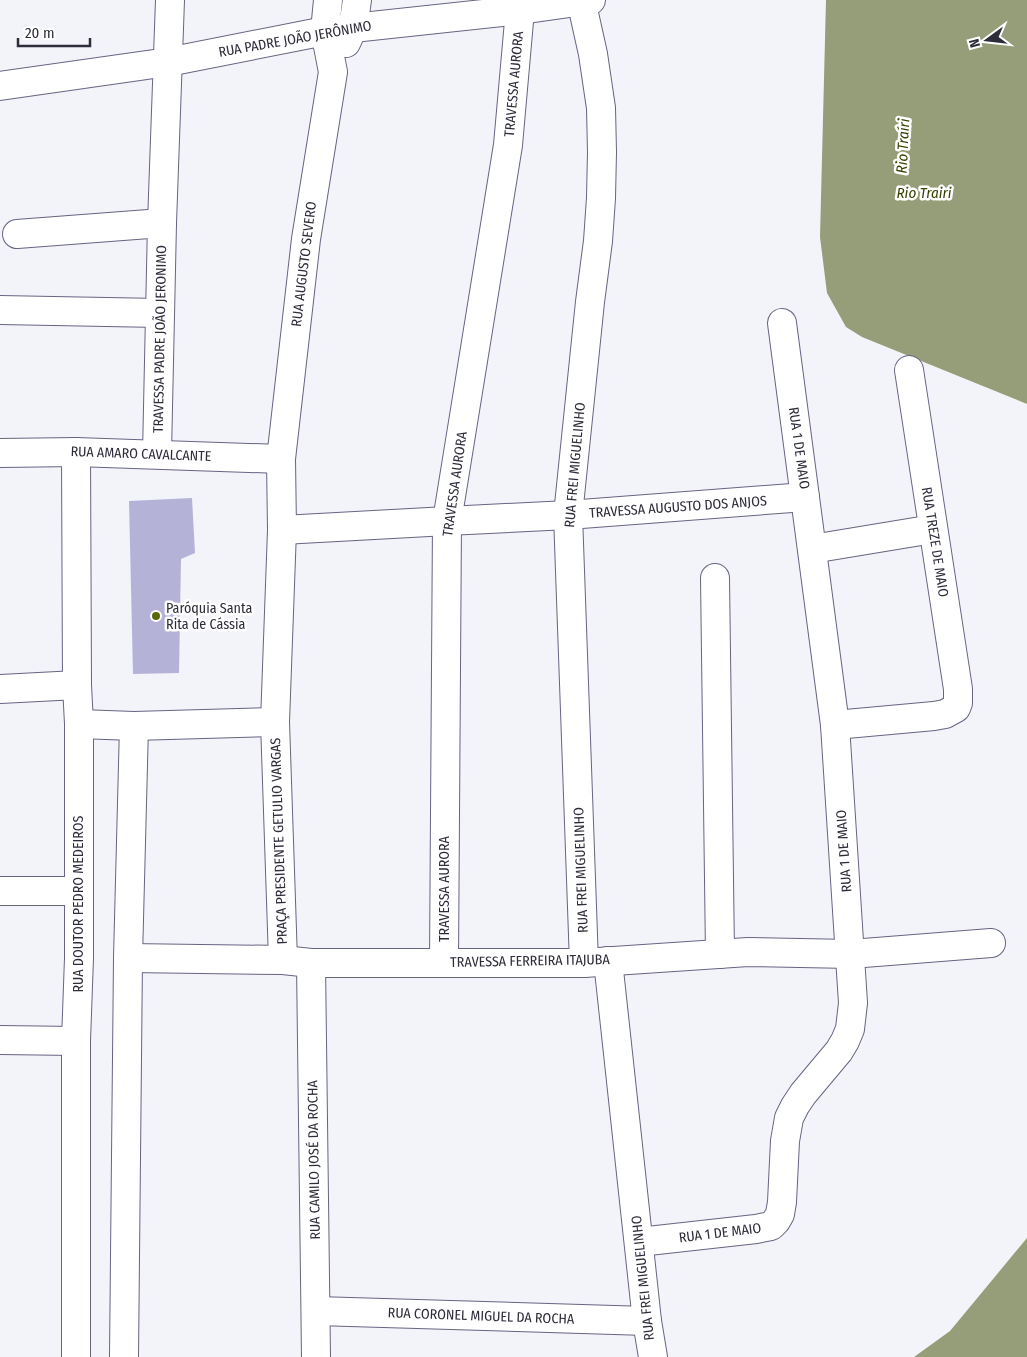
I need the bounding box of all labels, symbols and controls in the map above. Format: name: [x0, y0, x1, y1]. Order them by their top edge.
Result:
scale bar: [18, 15, 90, 47]
north arrow: [962, 15, 1012, 65]
street label: RUA PADRE JOÃO JERÔNIMO: [217, 16, 373, 61]
text: 20 m: [25, 24, 55, 42]
street label: TRAVESSA AURORA: [501, 30, 527, 137]
text: N: [966, 37, 984, 49]
water label: Rio Traíri: [893, 118, 913, 174]
water label: Rio Trairi: [896, 184, 952, 202]
street label: RUA AUGUSTO SEVERO: [288, 200, 320, 328]
street label: TRAVESSA PADRE JOÃO JERONIMO: [150, 245, 170, 433]
street label: RUA FREI MIGUELINHO: [561, 401, 589, 528]
street label: RUA 1 DE MAIO: [785, 406, 813, 490]
street label: TRAVESSA AURORA: [439, 430, 471, 538]
street label: RUA AMARO CAVALCANTE: [70, 443, 212, 465]
street label: RUA TREZE DE MAIO: [918, 486, 952, 598]
street label: TRAVESSA AUGUSTO DOS ANJOS: [589, 492, 767, 522]
place label: Paróquia Santa Rita de Cássia: [166, 600, 252, 633]
marker: Paróquia Santa Rita de Cássia: [150, 610, 162, 622]
street label: PRAÇA PRESIDENTE GETULIO VARGAS: [267, 737, 291, 945]
street label: RUA FREI MIGUELINHO: [570, 807, 592, 933]
street label: RUA 1 DE MAIO: [833, 809, 855, 893]
street label: RUA DOUTOR PEDRO MEDEIROS: [70, 816, 87, 992]
street label: TRAVESSA AURORA: [436, 835, 453, 942]
street label: TRAVESSA FERREIRA ITAJUBA: [450, 951, 610, 971]
street label: RUA CAMILO JOSÉ DA ROCHA: [303, 1080, 324, 1240]
street label: RUA FREI MIGUELINHO: [628, 1214, 658, 1341]
street label: RUA 1 DE MAIO: [678, 1219, 762, 1246]
street label: RUA CORONEL MIGUEL DA ROCHA: [387, 1304, 575, 1328]

